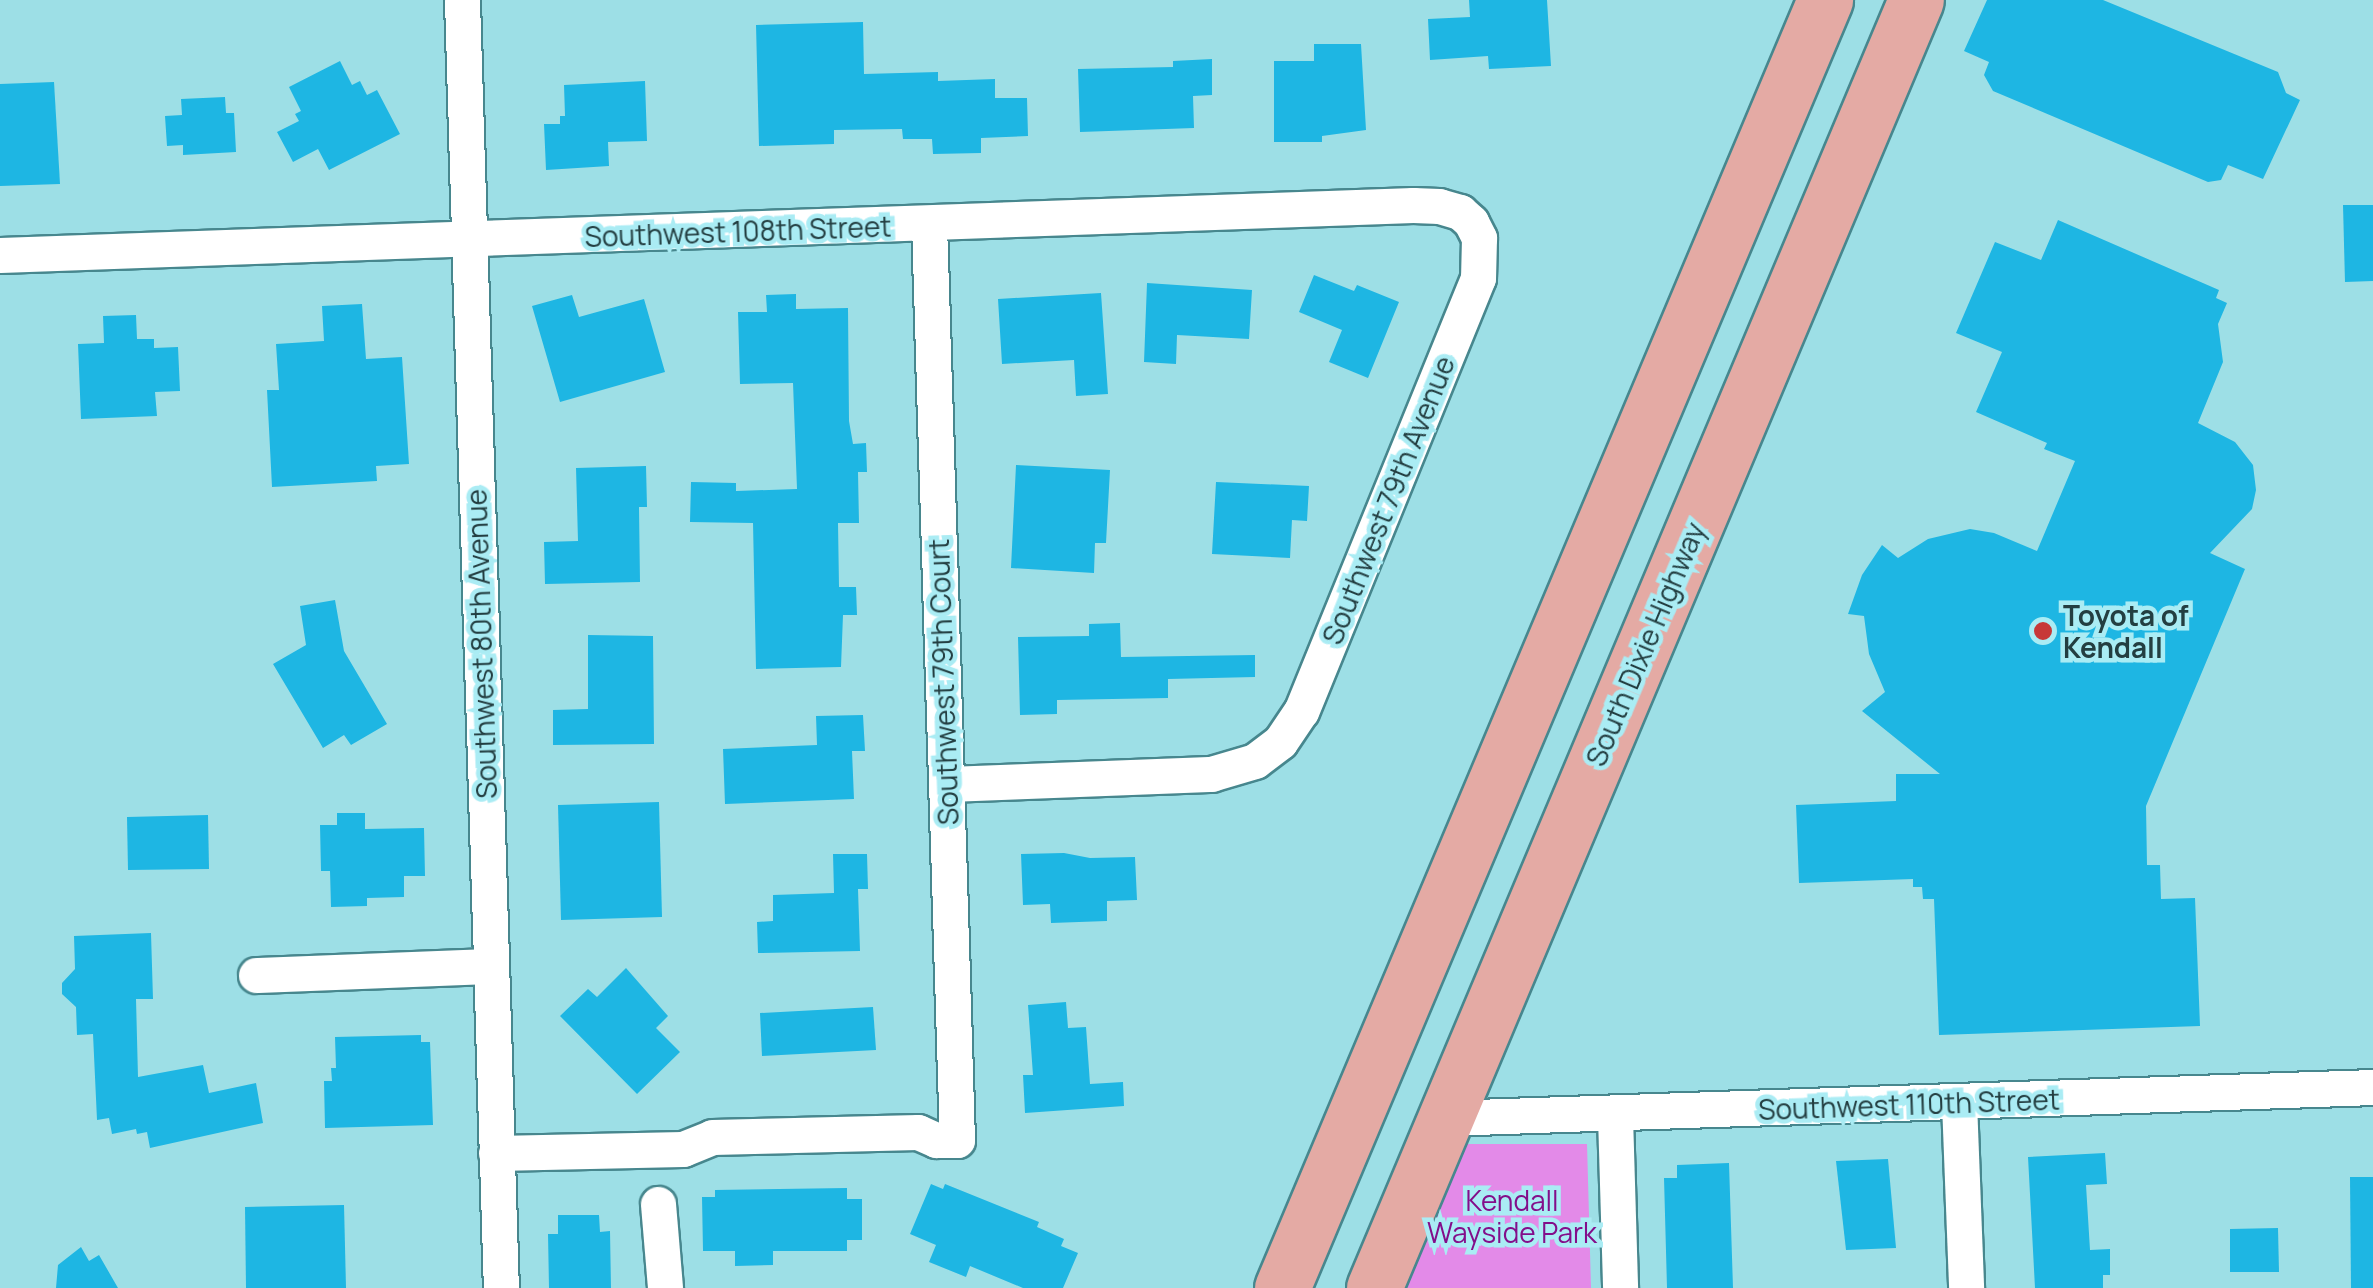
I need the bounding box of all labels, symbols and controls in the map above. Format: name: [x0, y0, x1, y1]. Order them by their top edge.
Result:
street label: Southwest 108th Street: [584, 209, 892, 253]
street label: Southwest 79th Avenue: [1315, 351, 1461, 649]
street label: Southwest 80th Avenue: [459, 489, 503, 799]
street label: South Dixie Highway: [1578, 517, 1712, 771]
street label: Southwest 79th Court: [921, 538, 965, 826]
place label: Toyota of Kendall: [2063, 598, 2189, 664]
marker: Toyota of Kendall: [2032, 620, 2054, 642]
street label: Southwest 110th Street: [1758, 1082, 2060, 1126]
park label: Kendall Wayside Park: [1427, 1183, 1597, 1249]

